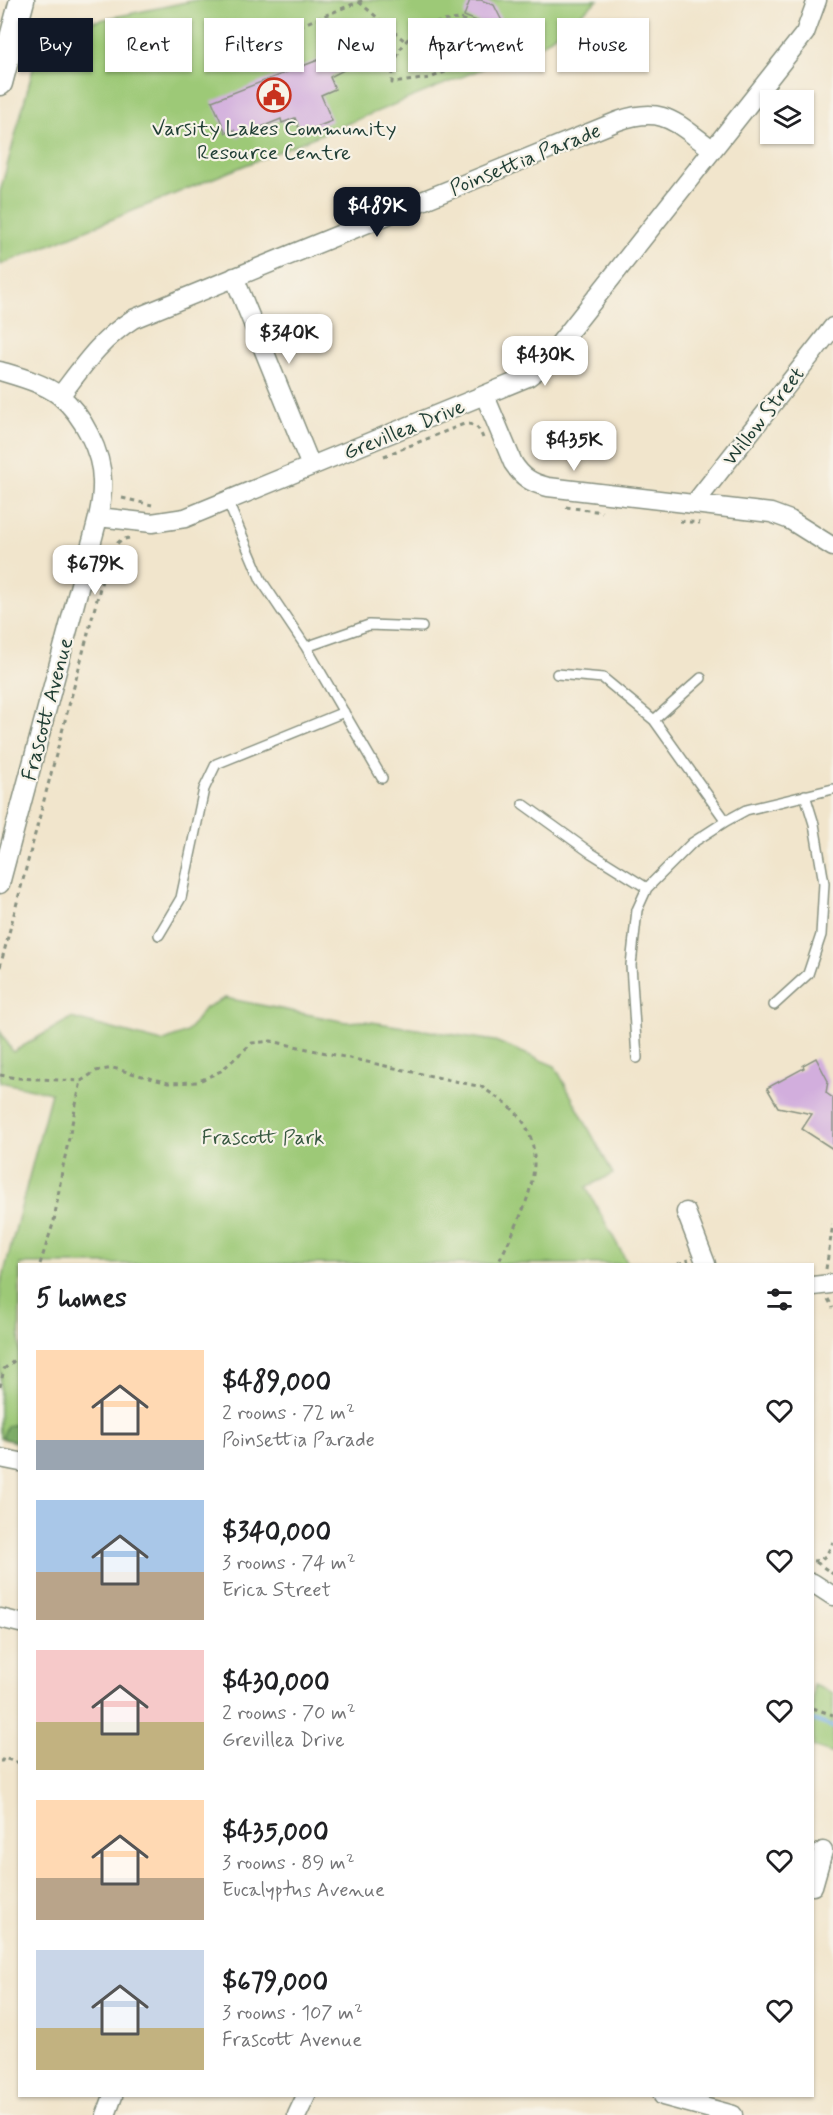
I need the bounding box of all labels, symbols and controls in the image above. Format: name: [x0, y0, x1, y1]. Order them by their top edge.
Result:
chip: Buy: [18, 18, 93, 72]
chip: Rent: [105, 18, 192, 72]
chip: Filters: [204, 18, 304, 72]
chip: New: [316, 18, 396, 72]
chip: Apartment: [408, 18, 545, 72]
chip: House: [557, 18, 649, 72]
public building icon: Varsity Lakes Community Resource Centre: [256, 77, 292, 113]
map controls: [760, 90, 814, 144]
button: layers: [760, 90, 814, 144]
place label: Varsity Lakes Community Resource Centre: [152, 115, 396, 167]
street label: Poinsettia Parade: [446, 117, 605, 203]
pin: $489K: [335, 187, 419, 238]
text: $489K: [348, 193, 407, 220]
pin: $340K: [247, 314, 331, 365]
text: $340K: [259, 320, 319, 347]
pin: $430K: [503, 336, 587, 387]
text: $430K: [516, 342, 574, 369]
street label: Willow Street: [716, 361, 811, 472]
street label: Grevillea Drive: [339, 393, 469, 467]
pin: $435K: [532, 421, 616, 472]
text: $435K: [545, 427, 603, 454]
pin: $679K: [53, 545, 137, 596]
text: $679K: [67, 551, 123, 578]
street label: Frascott Avenue: [15, 635, 81, 784]
park label: Frascott Park: [202, 1124, 325, 1152]
text: 5 homes: [36, 1282, 127, 1316]
icon: filters: [763, 1283, 796, 1316]
text: $489,000: [222, 1366, 331, 1400]
icon: home: [84, 1374, 156, 1446]
icon: heart: [763, 1394, 796, 1427]
text: 2 rooms · 72 m²: [222, 1400, 355, 1427]
text: Poinsettia Parade: [222, 1427, 375, 1454]
text: $340,000: [222, 1516, 331, 1550]
icon: home: [84, 1524, 156, 1596]
icon: heart: [763, 1544, 796, 1577]
text: 3 rooms · 74 m²: [222, 1550, 356, 1577]
text: Erica Street: [222, 1577, 331, 1604]
text: $430,000: [222, 1666, 330, 1700]
icon: home: [84, 1674, 156, 1746]
icon: heart: [763, 1694, 796, 1727]
text: 2 rooms · 70 m²: [222, 1700, 356, 1727]
text: Grevillea Drive: [222, 1727, 345, 1754]
text: $435,000: [222, 1816, 329, 1850]
icon: home: [84, 1824, 156, 1896]
icon: heart: [763, 1844, 796, 1877]
text: 3 rooms · 89 m²: [222, 1850, 355, 1877]
text: Eucalyptus Avenue: [222, 1877, 385, 1904]
text: $679,000: [222, 1966, 328, 2000]
icon: home: [84, 1974, 156, 2046]
icon: heart: [763, 1994, 796, 2027]
text: 3 rooms · 107 m²: [222, 2000, 363, 2027]
text: Frascott Avenue: [222, 2027, 362, 2054]

